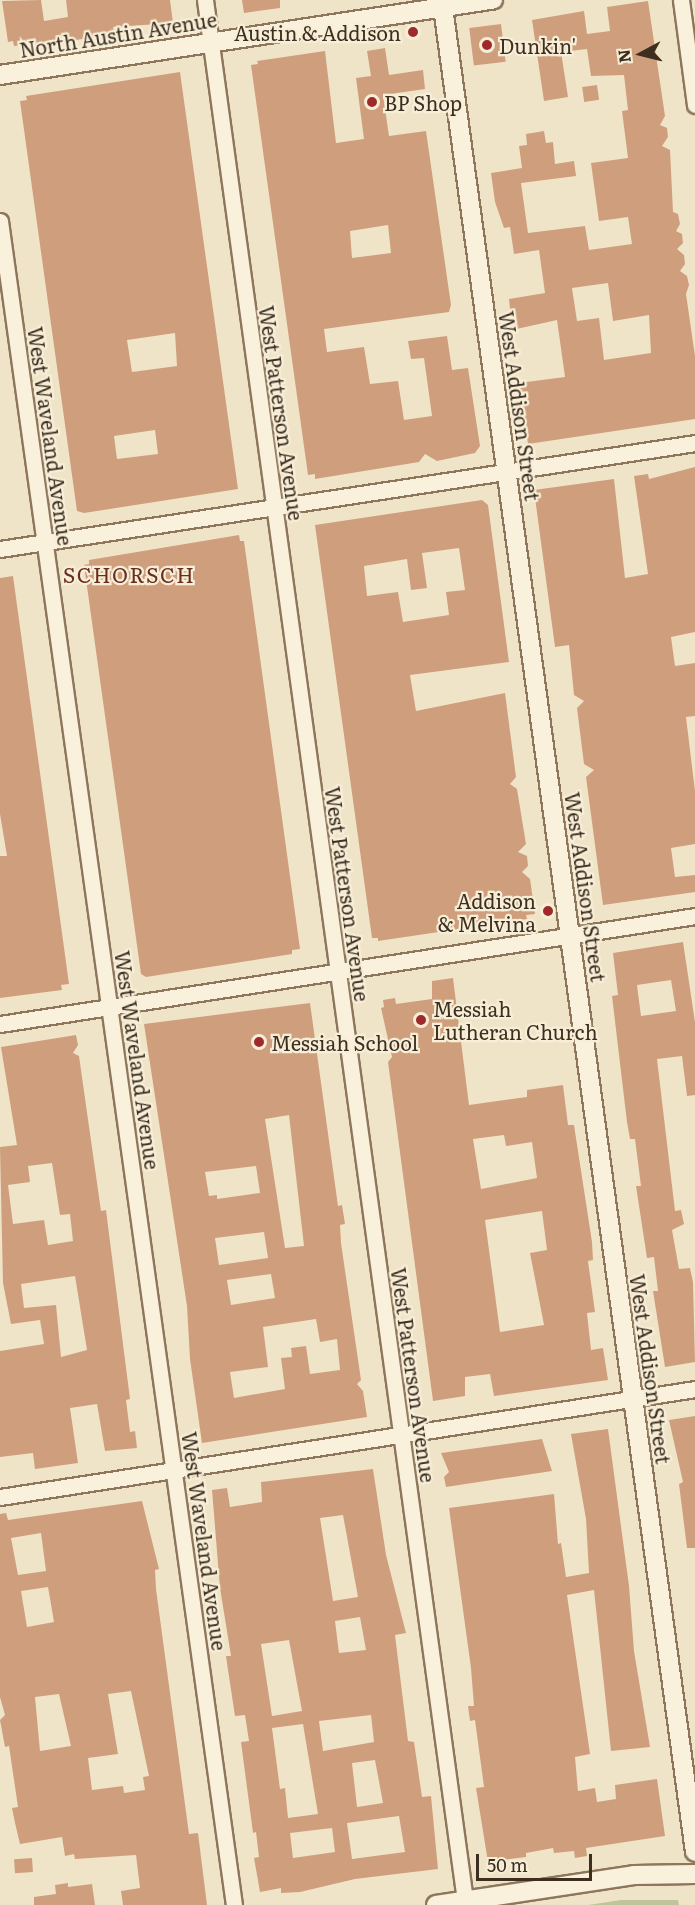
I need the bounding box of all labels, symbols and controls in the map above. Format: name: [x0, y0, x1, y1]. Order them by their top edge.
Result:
street label: North Austin Avenue: [18, 7, 218, 61]
place label: Austin & Addison: [234, 20, 401, 44]
north arrow: [611, 24, 671, 84]
marker: Austin & Addison: [406, 25, 420, 39]
place label: Dunkin': [499, 33, 576, 57]
marker: Dunkin': [480, 38, 494, 52]
text: N: [610, 48, 636, 64]
place label: BP Shop: [384, 90, 462, 114]
marker: BP Shop: [365, 95, 379, 109]
street label: West Patterson Avenue: [255, 304, 309, 522]
street label: West Addison Street: [495, 309, 545, 503]
street label: West Waveland Avenue: [24, 325, 78, 547]
district label: SCHORSCH: [63, 561, 195, 587]
street label: West Patterson Avenue: [321, 785, 375, 1003]
street label: West Addison Street: [561, 790, 611, 984]
place label: Addison & Melvina: [438, 888, 536, 935]
marker: Addison & Melvina: [541, 904, 555, 918]
street label: West Waveland Avenue: [111, 949, 165, 1171]
place label: Messiah Lutheran Church: [433, 996, 598, 1043]
marker: Messiah Lutheran Church: [414, 1013, 428, 1027]
place label: Messiah School: [271, 1030, 418, 1054]
marker: Messiah School: [252, 1035, 266, 1049]
street label: West Patterson Avenue: [387, 1266, 441, 1484]
street label: West Addison Street: [626, 1272, 676, 1466]
street label: West Waveland Avenue: [178, 1430, 232, 1652]
scale bar: [479, 1842, 594, 1880]
text: 50 m: [487, 1851, 528, 1878]

